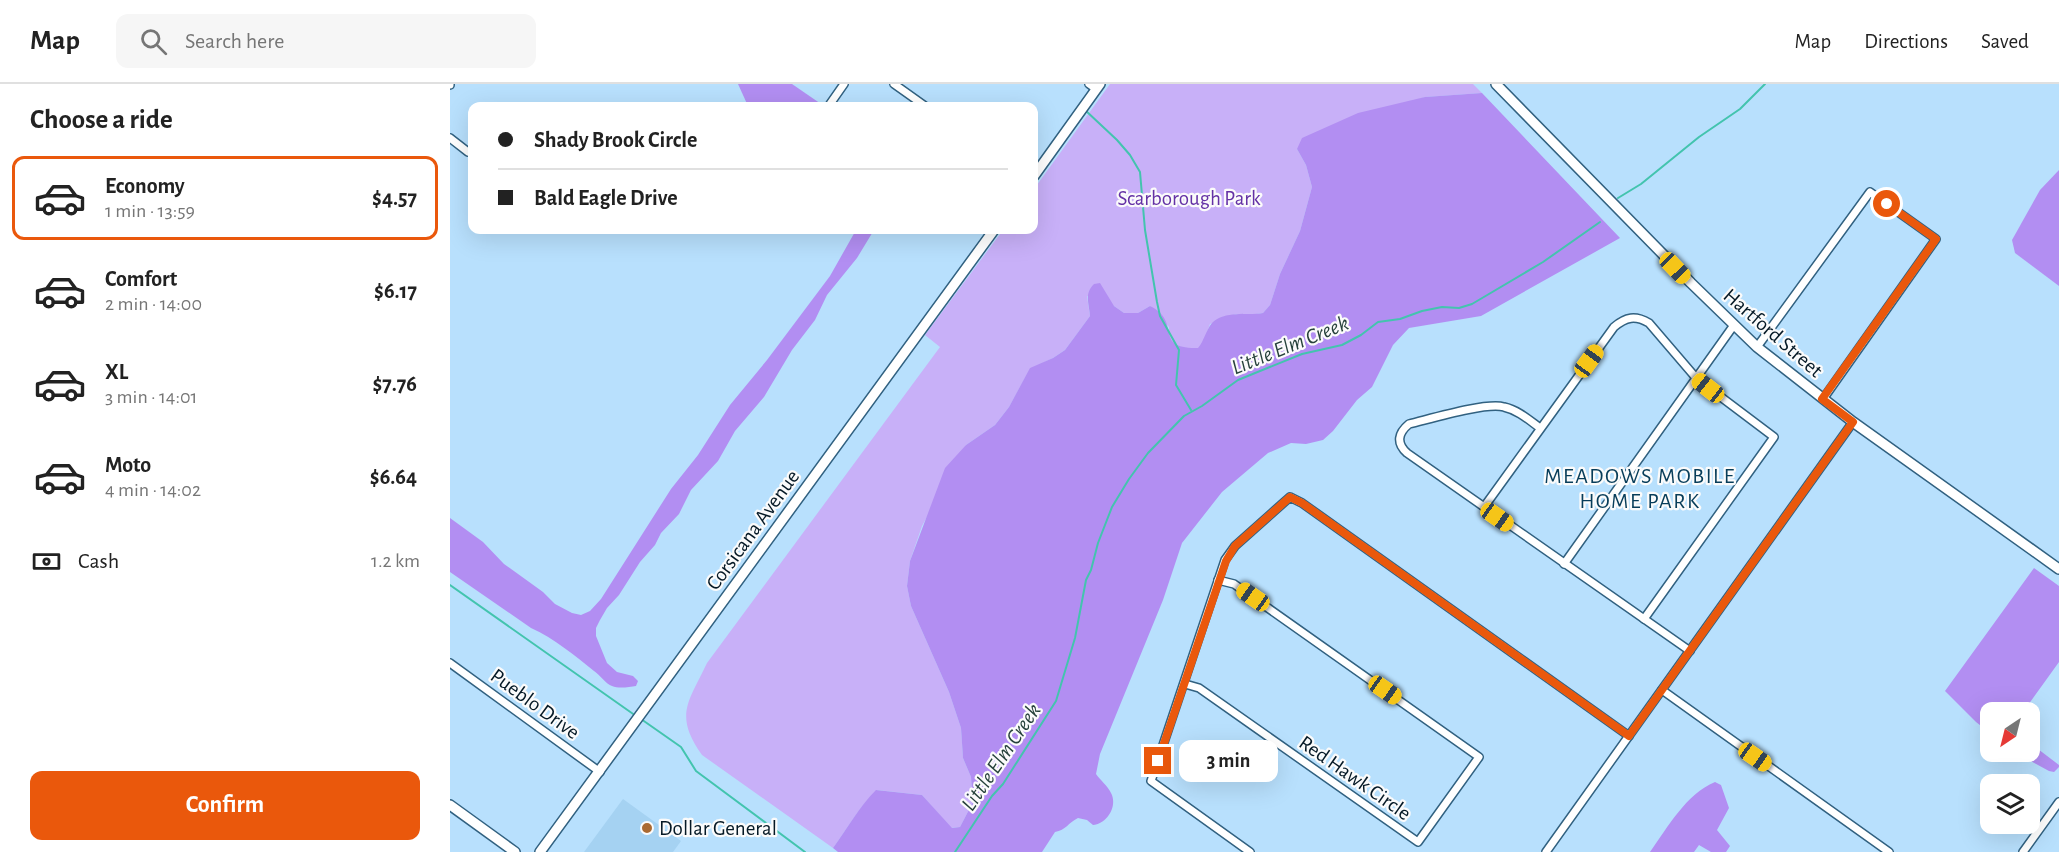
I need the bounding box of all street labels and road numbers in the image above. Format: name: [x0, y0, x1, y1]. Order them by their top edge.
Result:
street label: Hartford Street: [1719, 285, 1827, 382]
street label: Corsicana Avenue: [703, 466, 803, 594]
street label: Pueblo Drive: [487, 665, 583, 743]
street label: Red Hawk Circle: [1295, 732, 1415, 824]

